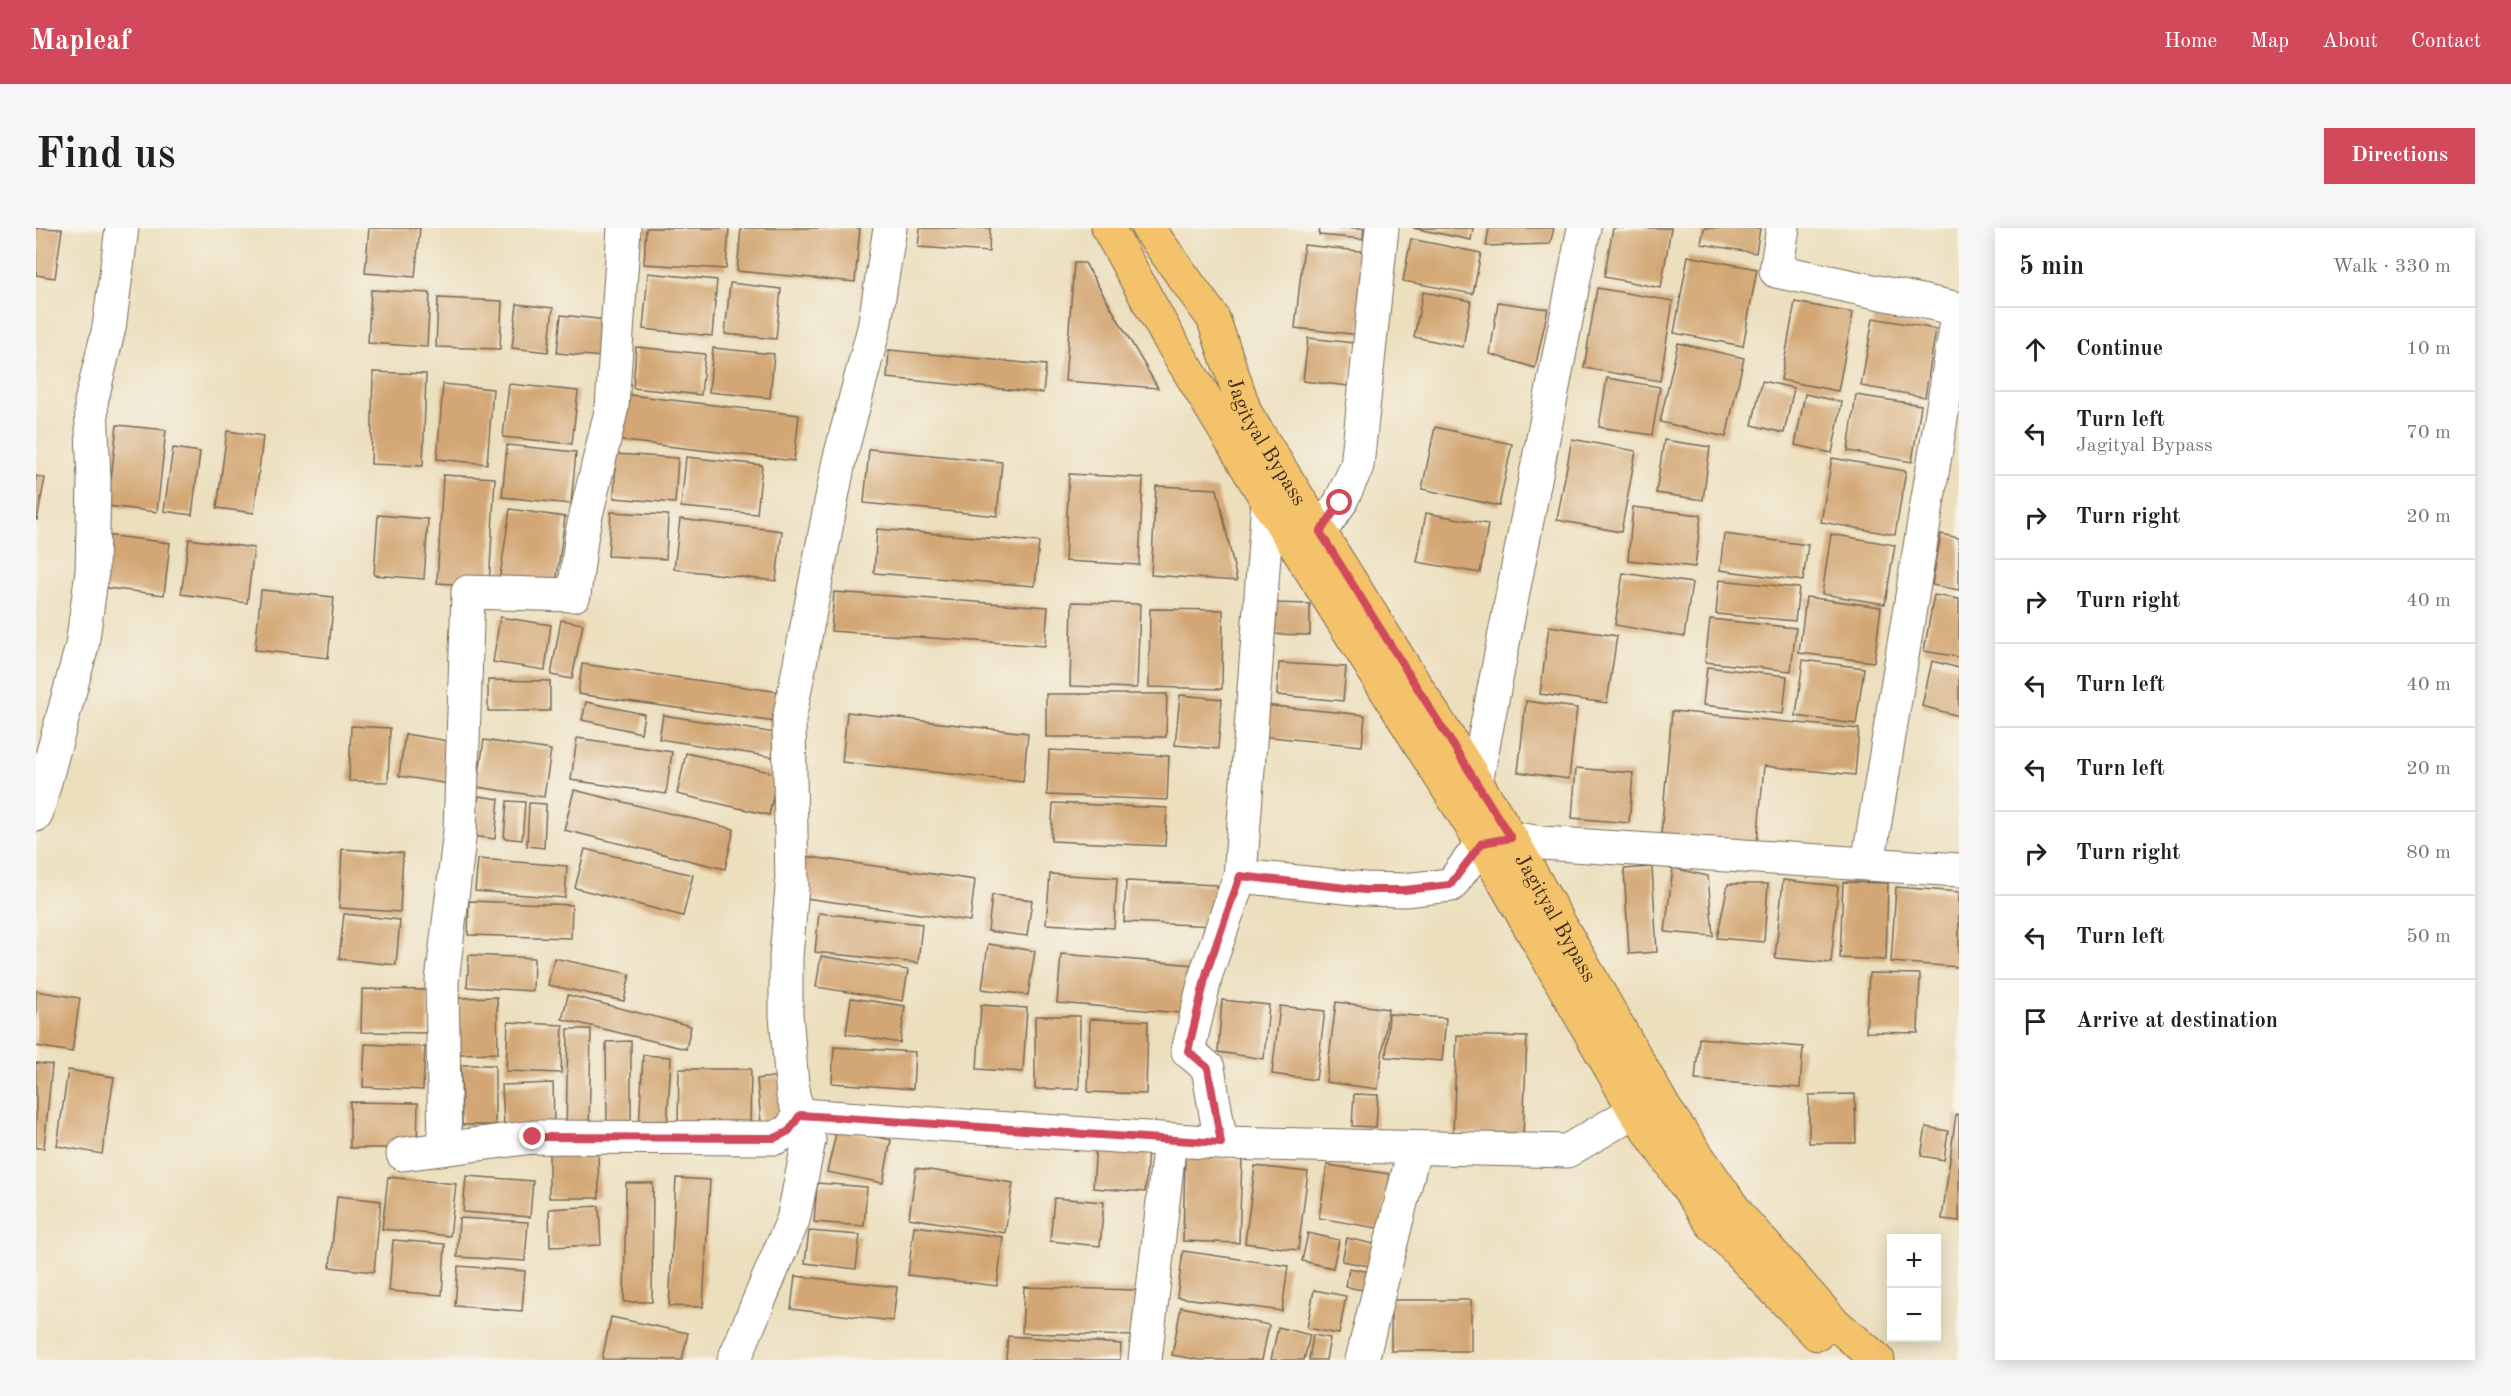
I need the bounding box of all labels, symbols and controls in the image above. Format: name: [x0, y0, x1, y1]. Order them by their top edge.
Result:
text: Mapleaf: [30, 28, 130, 56]
text: Home: [2164, 31, 2217, 52]
text: Map: [2250, 31, 2289, 52]
text: About: [2322, 31, 2378, 52]
text: Contact: [2411, 31, 2481, 52]
button: Directions: [2324, 128, 2475, 184]
text: Find us: [36, 135, 175, 177]
text: 5 min: [2019, 254, 2084, 280]
text: Walk · 330 m: [2332, 257, 2451, 277]
icon: ahead: [2019, 333, 2052, 366]
text: Continue: [2076, 338, 2163, 360]
text: 10 m: [2406, 339, 2451, 359]
street label: Jagityal Bypass: [1222, 375, 1309, 510]
text: Turn left: [2076, 409, 2165, 431]
icon: left: [2019, 417, 2052, 450]
text: 70 m: [2406, 423, 2451, 443]
text: Jagityal Bypass: [2076, 436, 2213, 456]
route start: [1326, 489, 1352, 515]
icon: right: [2019, 501, 2052, 534]
text: Turn right: [2076, 506, 2180, 528]
text: 20 m: [2406, 507, 2451, 527]
icon: right: [2019, 585, 2052, 618]
text: Turn right: [2076, 590, 2180, 612]
text: 40 m: [2406, 591, 2451, 611]
icon: left: [2019, 669, 2052, 702]
text: Turn left: [2076, 674, 2165, 696]
text: 40 m: [2406, 675, 2451, 695]
icon: left: [2019, 753, 2052, 786]
text: Turn left: [2076, 758, 2165, 780]
text: 20 m: [2406, 759, 2451, 779]
icon: right: [2019, 837, 2052, 870]
text: Turn right: [2076, 842, 2180, 864]
text: 80 m: [2406, 843, 2451, 863]
street label: Jagityal Bypass: [1510, 851, 1600, 986]
icon: left: [2019, 921, 2052, 954]
text: Turn left: [2076, 926, 2165, 948]
text: 50 m: [2406, 927, 2451, 947]
icon: arrive: [2019, 1005, 2052, 1038]
text: Arrive at destination: [2076, 1010, 2278, 1032]
route end: [519, 1123, 545, 1149]
map controls: [1887, 1234, 1941, 1342]
button: +: [1887, 1234, 1941, 1288]
button: −: [1887, 1288, 1941, 1342]

